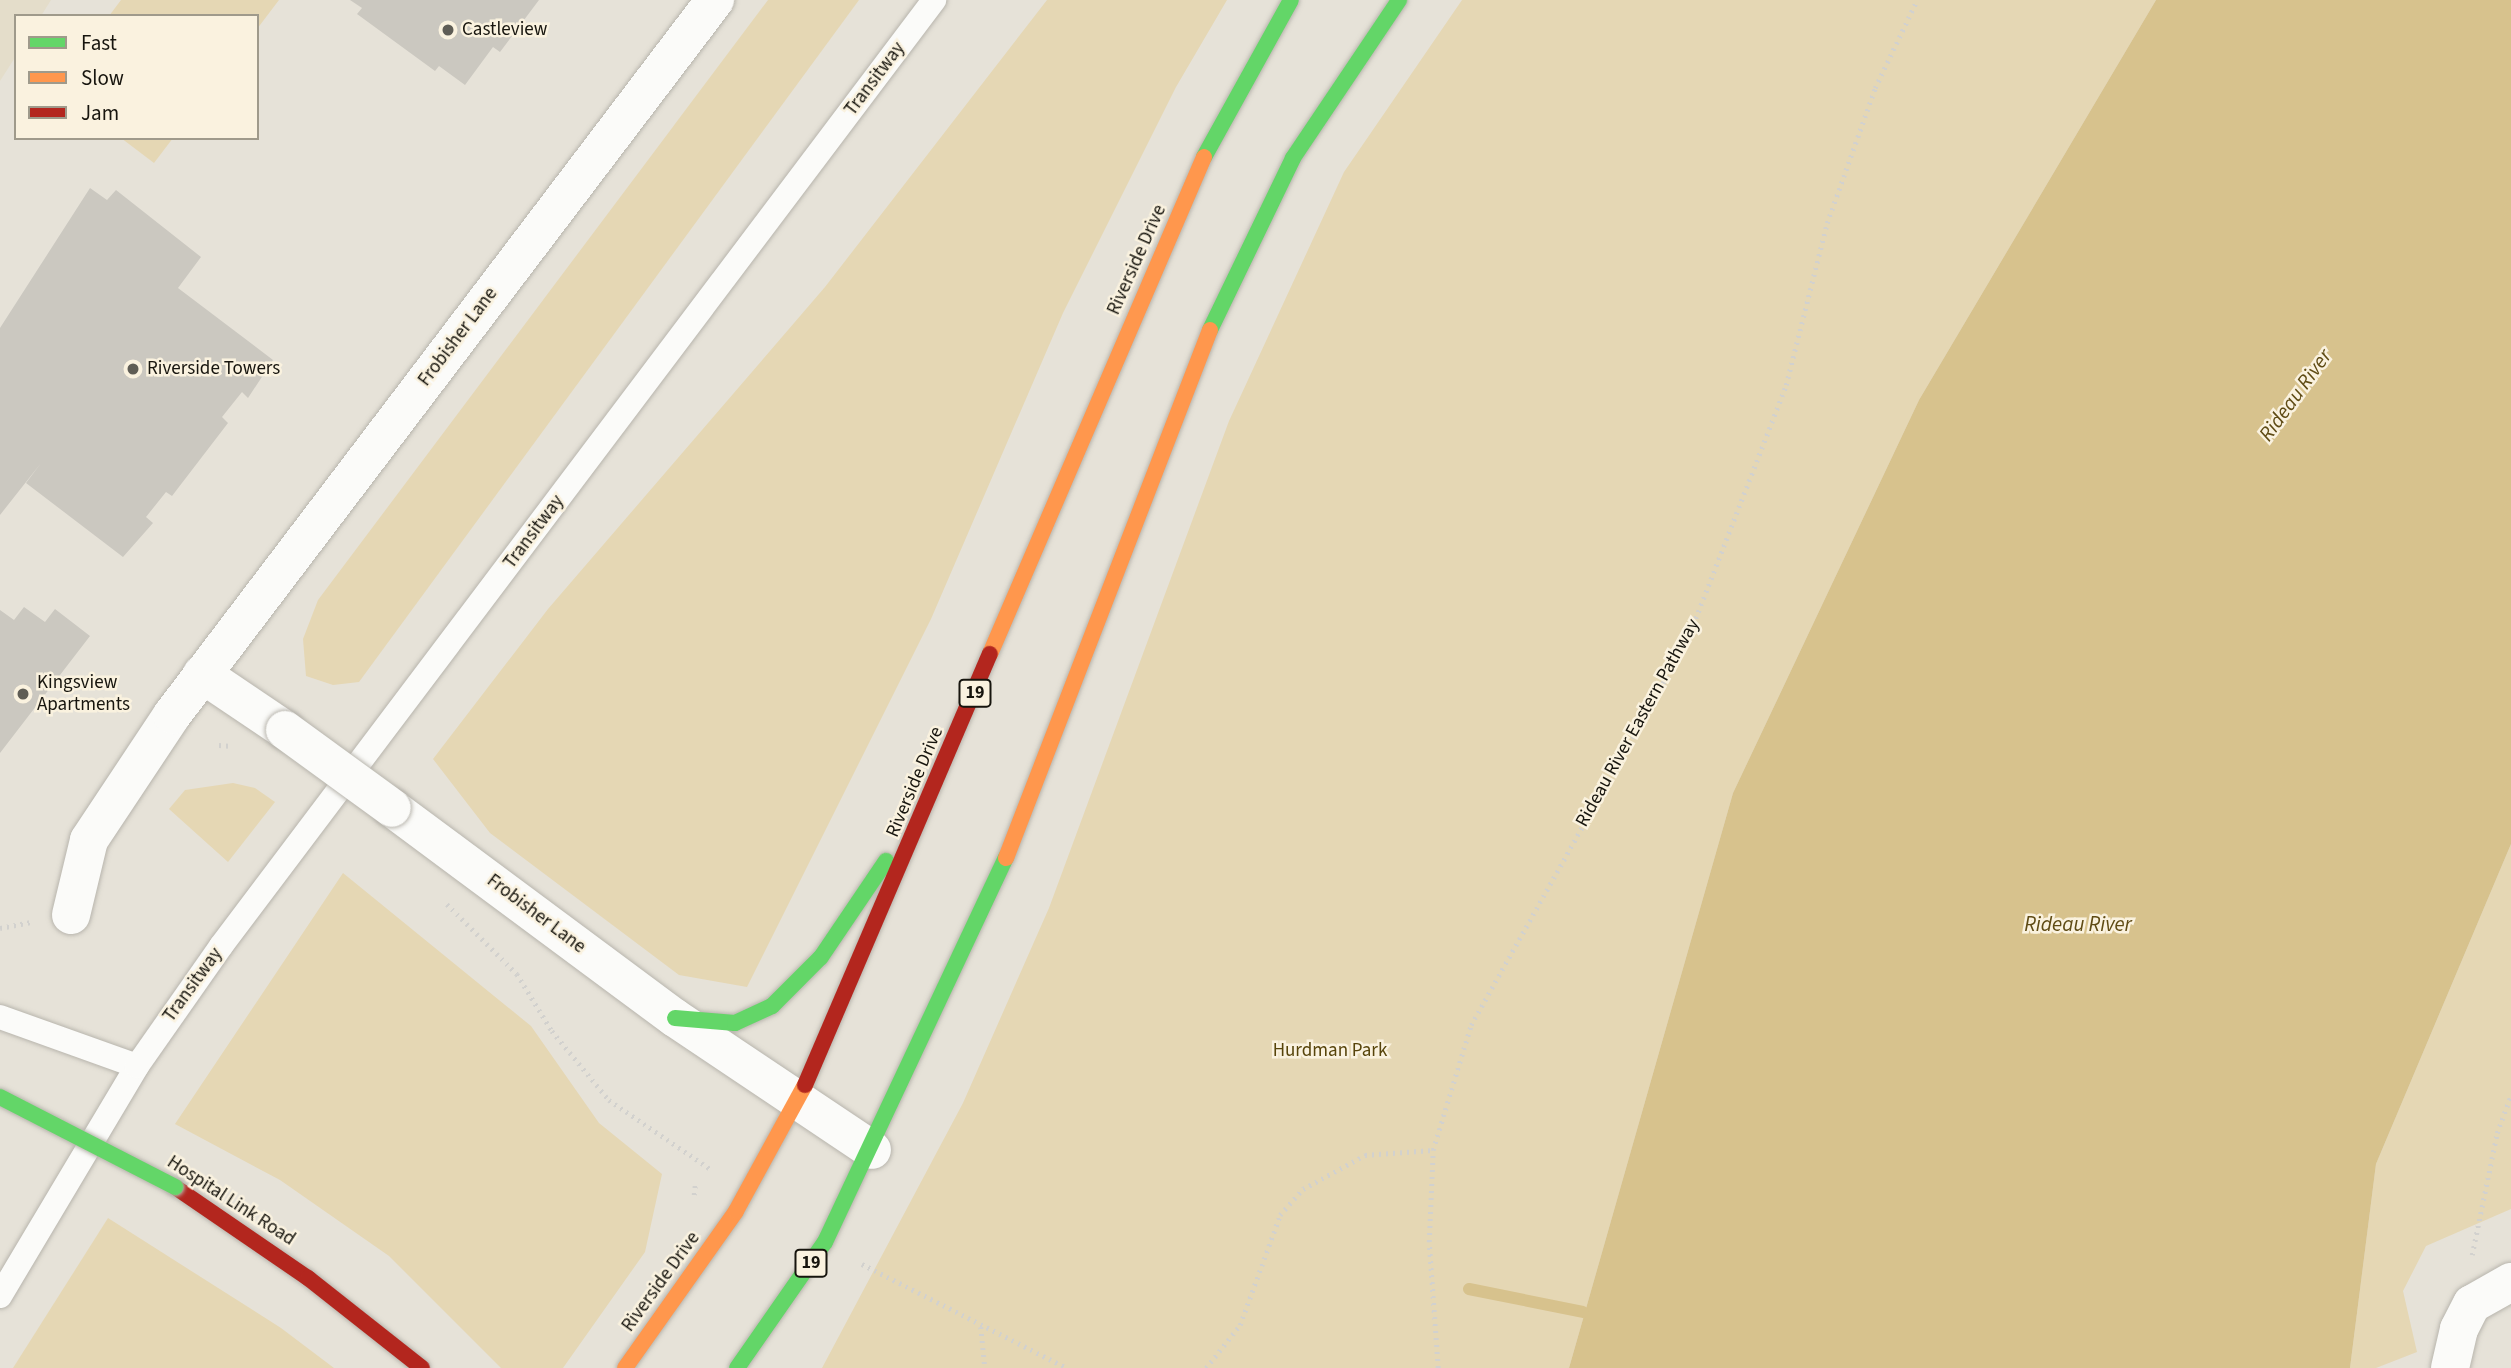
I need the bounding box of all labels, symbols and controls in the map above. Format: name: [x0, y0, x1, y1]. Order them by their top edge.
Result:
legend: [14, 14, 259, 140]
place label: Castleview: [462, 19, 548, 41]
marker: Castleview: [440, 22, 456, 38]
text: Fast: [81, 28, 117, 58]
street label: Transitway: [840, 38, 910, 120]
text: Slow: [81, 63, 124, 93]
text: Jam: [81, 98, 119, 128]
street label: Riverside Drive: [1103, 202, 1171, 318]
street label: Frobisher Lane: [414, 283, 502, 391]
water label: Rideau River: [2253, 344, 2337, 446]
place label: Riverside Towers: [147, 358, 280, 380]
marker: Riverside Towers: [125, 361, 141, 377]
street label: Transitway: [499, 491, 569, 573]
street label: Rideau River Eastern Pathway: [1571, 615, 1705, 831]
place label: Kingsview Apartments: [37, 672, 130, 716]
road number: 19: [958, 678, 992, 708]
marker: Kingsview Apartments: [15, 686, 31, 702]
street label: Riverside Drive: [881, 723, 949, 841]
street label: Frobisher Lane: [482, 870, 590, 958]
water label: Rideau River: [2024, 911, 2132, 937]
street label: Transitway: [158, 943, 228, 1027]
park label: Hurdman Park: [1273, 1040, 1387, 1062]
street label: Hospital Link Road: [163, 1151, 299, 1251]
street label: Riverside Drive: [617, 1228, 705, 1336]
road number: 19: [794, 1248, 828, 1278]

